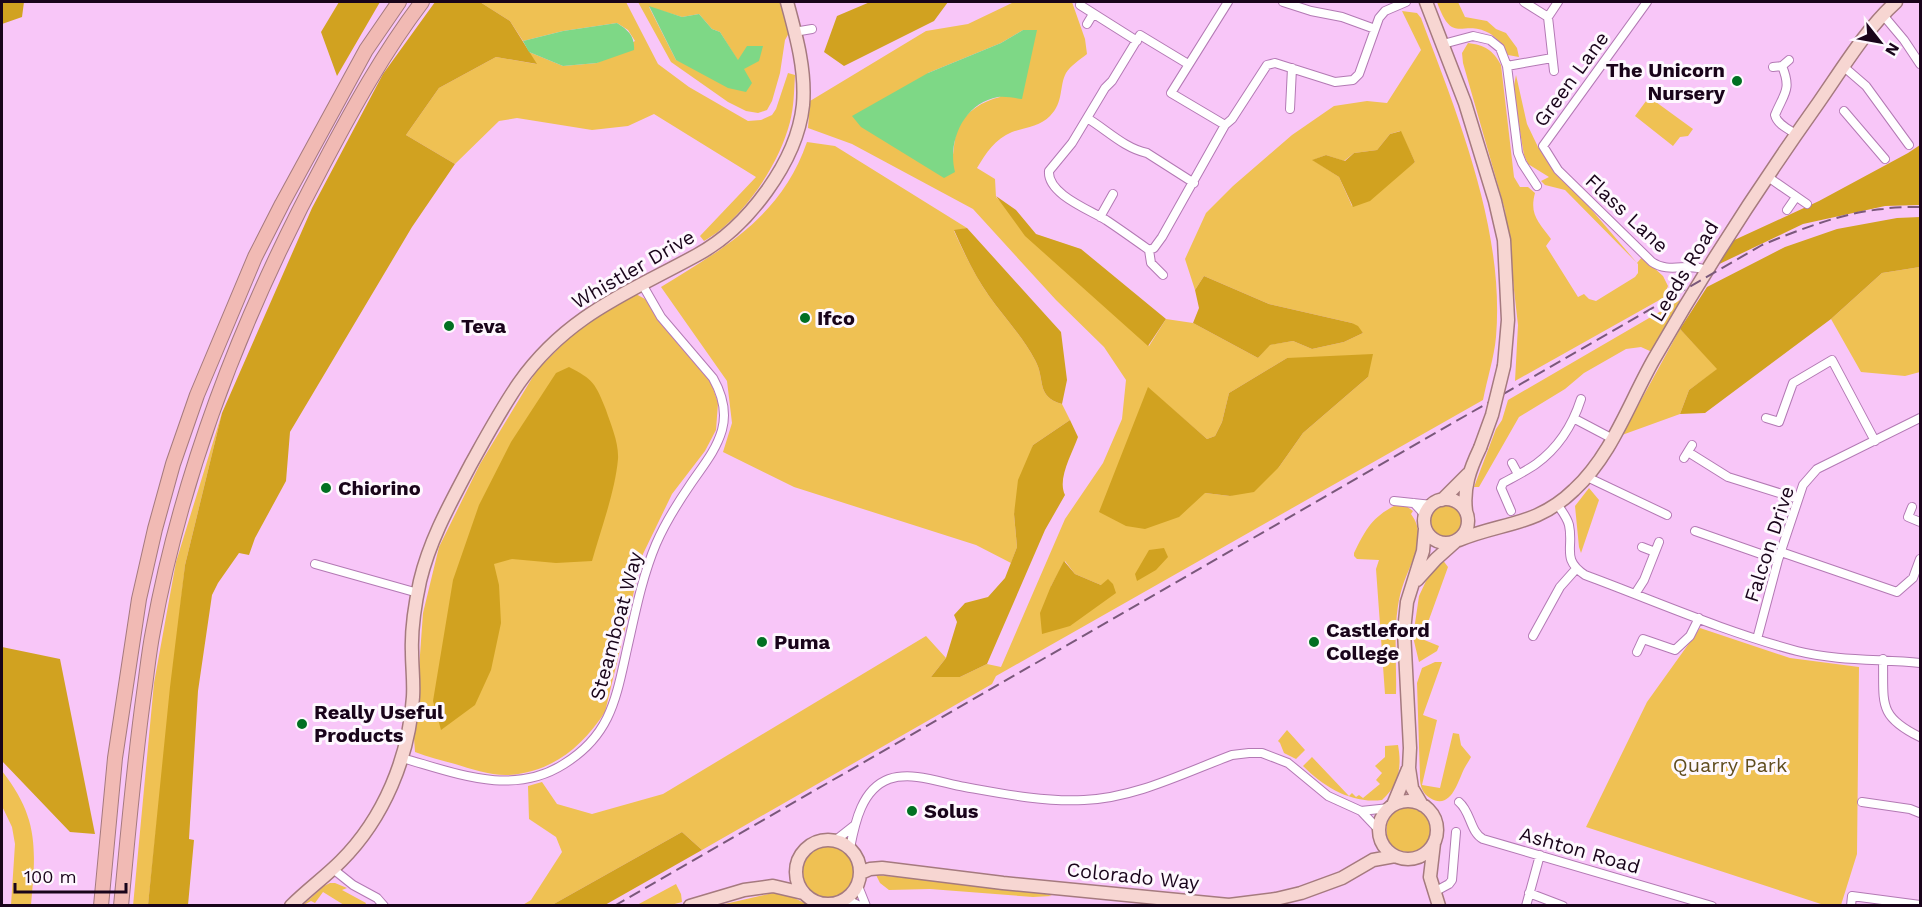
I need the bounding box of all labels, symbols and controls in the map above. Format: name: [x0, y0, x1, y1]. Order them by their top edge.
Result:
north arrow: [1850, 12, 1910, 72]
street label: Green Lane: [1528, 27, 1614, 131]
text: N: [1881, 39, 1904, 59]
place label: The Unicorn Nursery: [1606, 58, 1726, 105]
marker: The Unicorn Nursery: [1730, 74, 1744, 88]
street label: Flass Lane: [1581, 169, 1673, 257]
street label: Leeds Road: [1644, 216, 1724, 326]
street label: Whistler Drive: [567, 224, 699, 314]
place label: Ifco: [817, 306, 855, 330]
marker: Ifco: [798, 311, 812, 325]
place label: Teva: [461, 314, 506, 338]
marker: Teva: [442, 319, 456, 333]
place label: Chiorino: [338, 476, 421, 500]
marker: Chiorino: [319, 481, 333, 495]
street label: Falcon Drive: [1739, 483, 1799, 605]
street label: Steamboat Way: [585, 548, 648, 703]
place label: Castleford College: [1326, 618, 1430, 665]
place label: Puma: [774, 630, 831, 654]
marker: Puma: [755, 635, 769, 649]
marker: Castleford College: [1307, 635, 1321, 649]
place label: Really Useful Products: [314, 700, 444, 747]
marker: Really Useful Products: [295, 717, 309, 731]
park label: Quarry Park: [1673, 753, 1787, 777]
place label: Solus: [924, 799, 979, 823]
marker: Solus: [905, 804, 919, 818]
street label: Ashton Road: [1517, 821, 1643, 879]
scale bar: [15, 856, 126, 894]
street label: Colorado Way: [1065, 857, 1201, 895]
text: 100 m: [24, 866, 77, 887]

